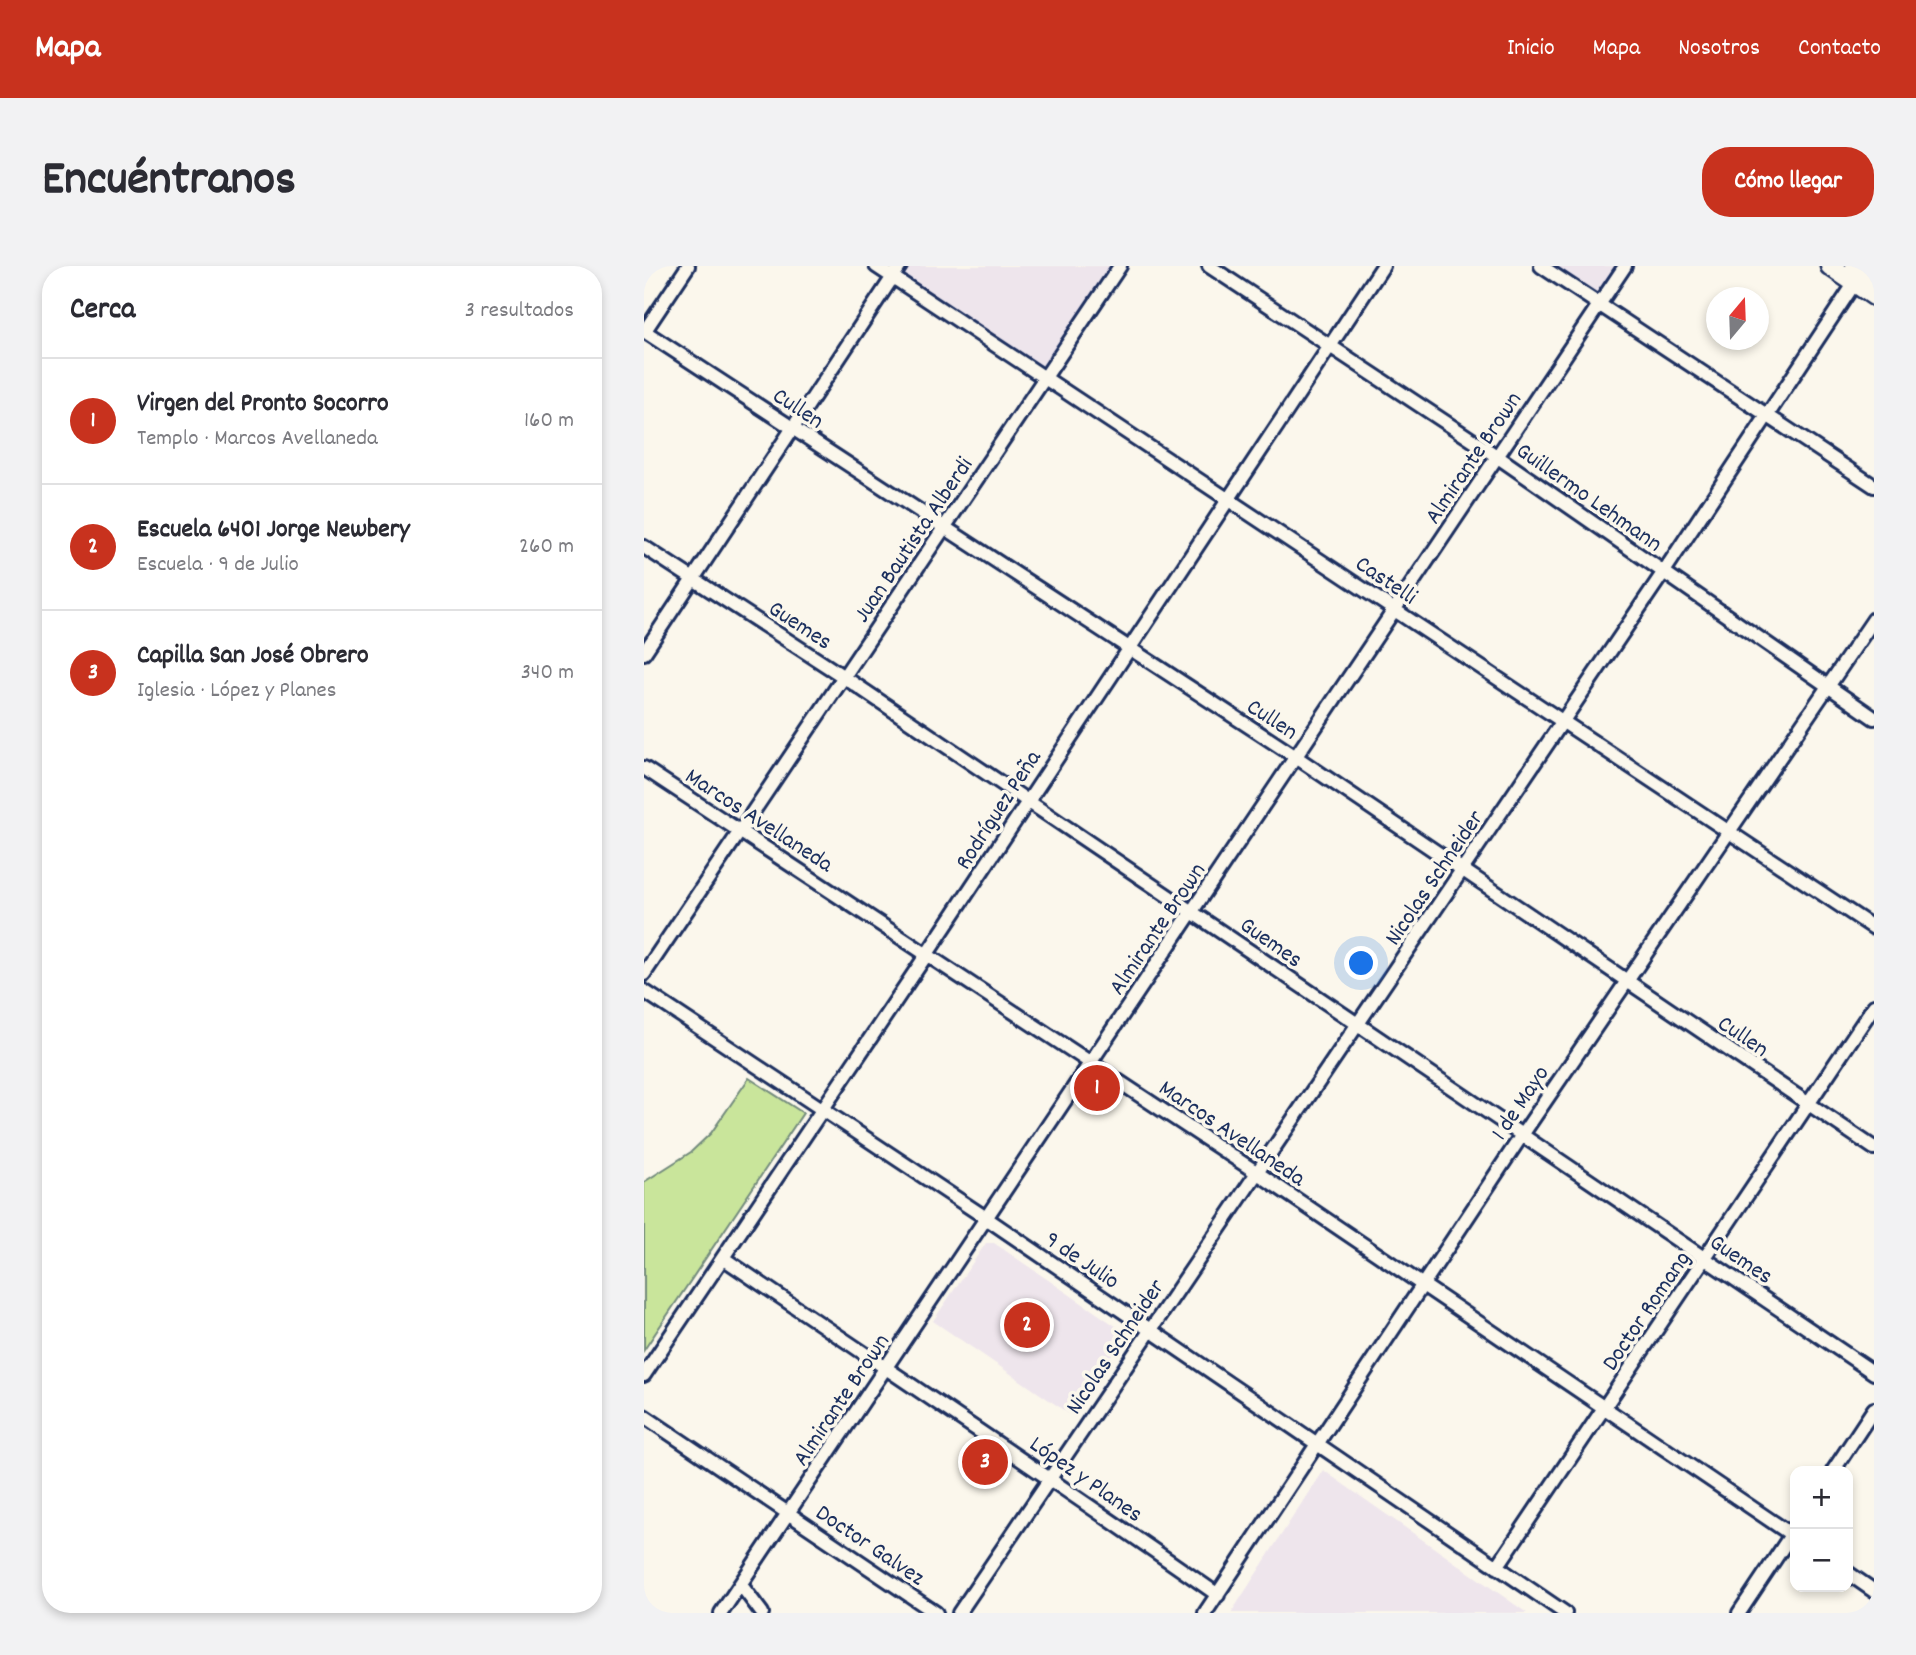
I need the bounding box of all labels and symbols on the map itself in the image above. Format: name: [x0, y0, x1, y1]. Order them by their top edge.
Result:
north arrow: [1706, 287, 1769, 350]
street label: Cullen: [765, 380, 830, 439]
street label: Almirante Brown: [1418, 386, 1531, 532]
street label: Guillermo Lehmann: [1508, 435, 1668, 562]
street label: Juan Bautista Alberdi: [846, 451, 983, 630]
street label: Castelli: [1347, 548, 1423, 615]
street label: Guemes: [761, 593, 838, 660]
street label: Cullen: [1239, 691, 1304, 750]
street label: Rodríguez Peña: [948, 743, 1051, 877]
street label: Marcos Avellaneda: [678, 761, 840, 883]
street label: Nicolas Schneider: [1377, 804, 1494, 953]
street label: Almirante Brown: [1102, 857, 1215, 1003]
street label: Guemes: [1232, 909, 1309, 978]
your location: [1344, 946, 1378, 980]
street label: Cullen: [1710, 1008, 1775, 1067]
street label: 1 de Mayo: [1484, 1059, 1559, 1148]
pin: 1: [1074, 1062, 1120, 1114]
street label: Marcos Avellaneda: [1151, 1073, 1312, 1197]
street label: 9 de Julio: [1037, 1224, 1126, 1299]
street label: Guemes: [1702, 1227, 1779, 1294]
street label: Doctor Romang: [1595, 1245, 1700, 1379]
street label: Nicolas Schneider: [1058, 1273, 1175, 1422]
pin: 2: [1004, 1299, 1050, 1351]
street label: Almirante Brown: [786, 1328, 899, 1474]
street label: López y Planes: [1022, 1429, 1149, 1532]
pin: 3: [962, 1436, 1008, 1488]
street label: Doctor Galvez: [808, 1497, 931, 1596]

